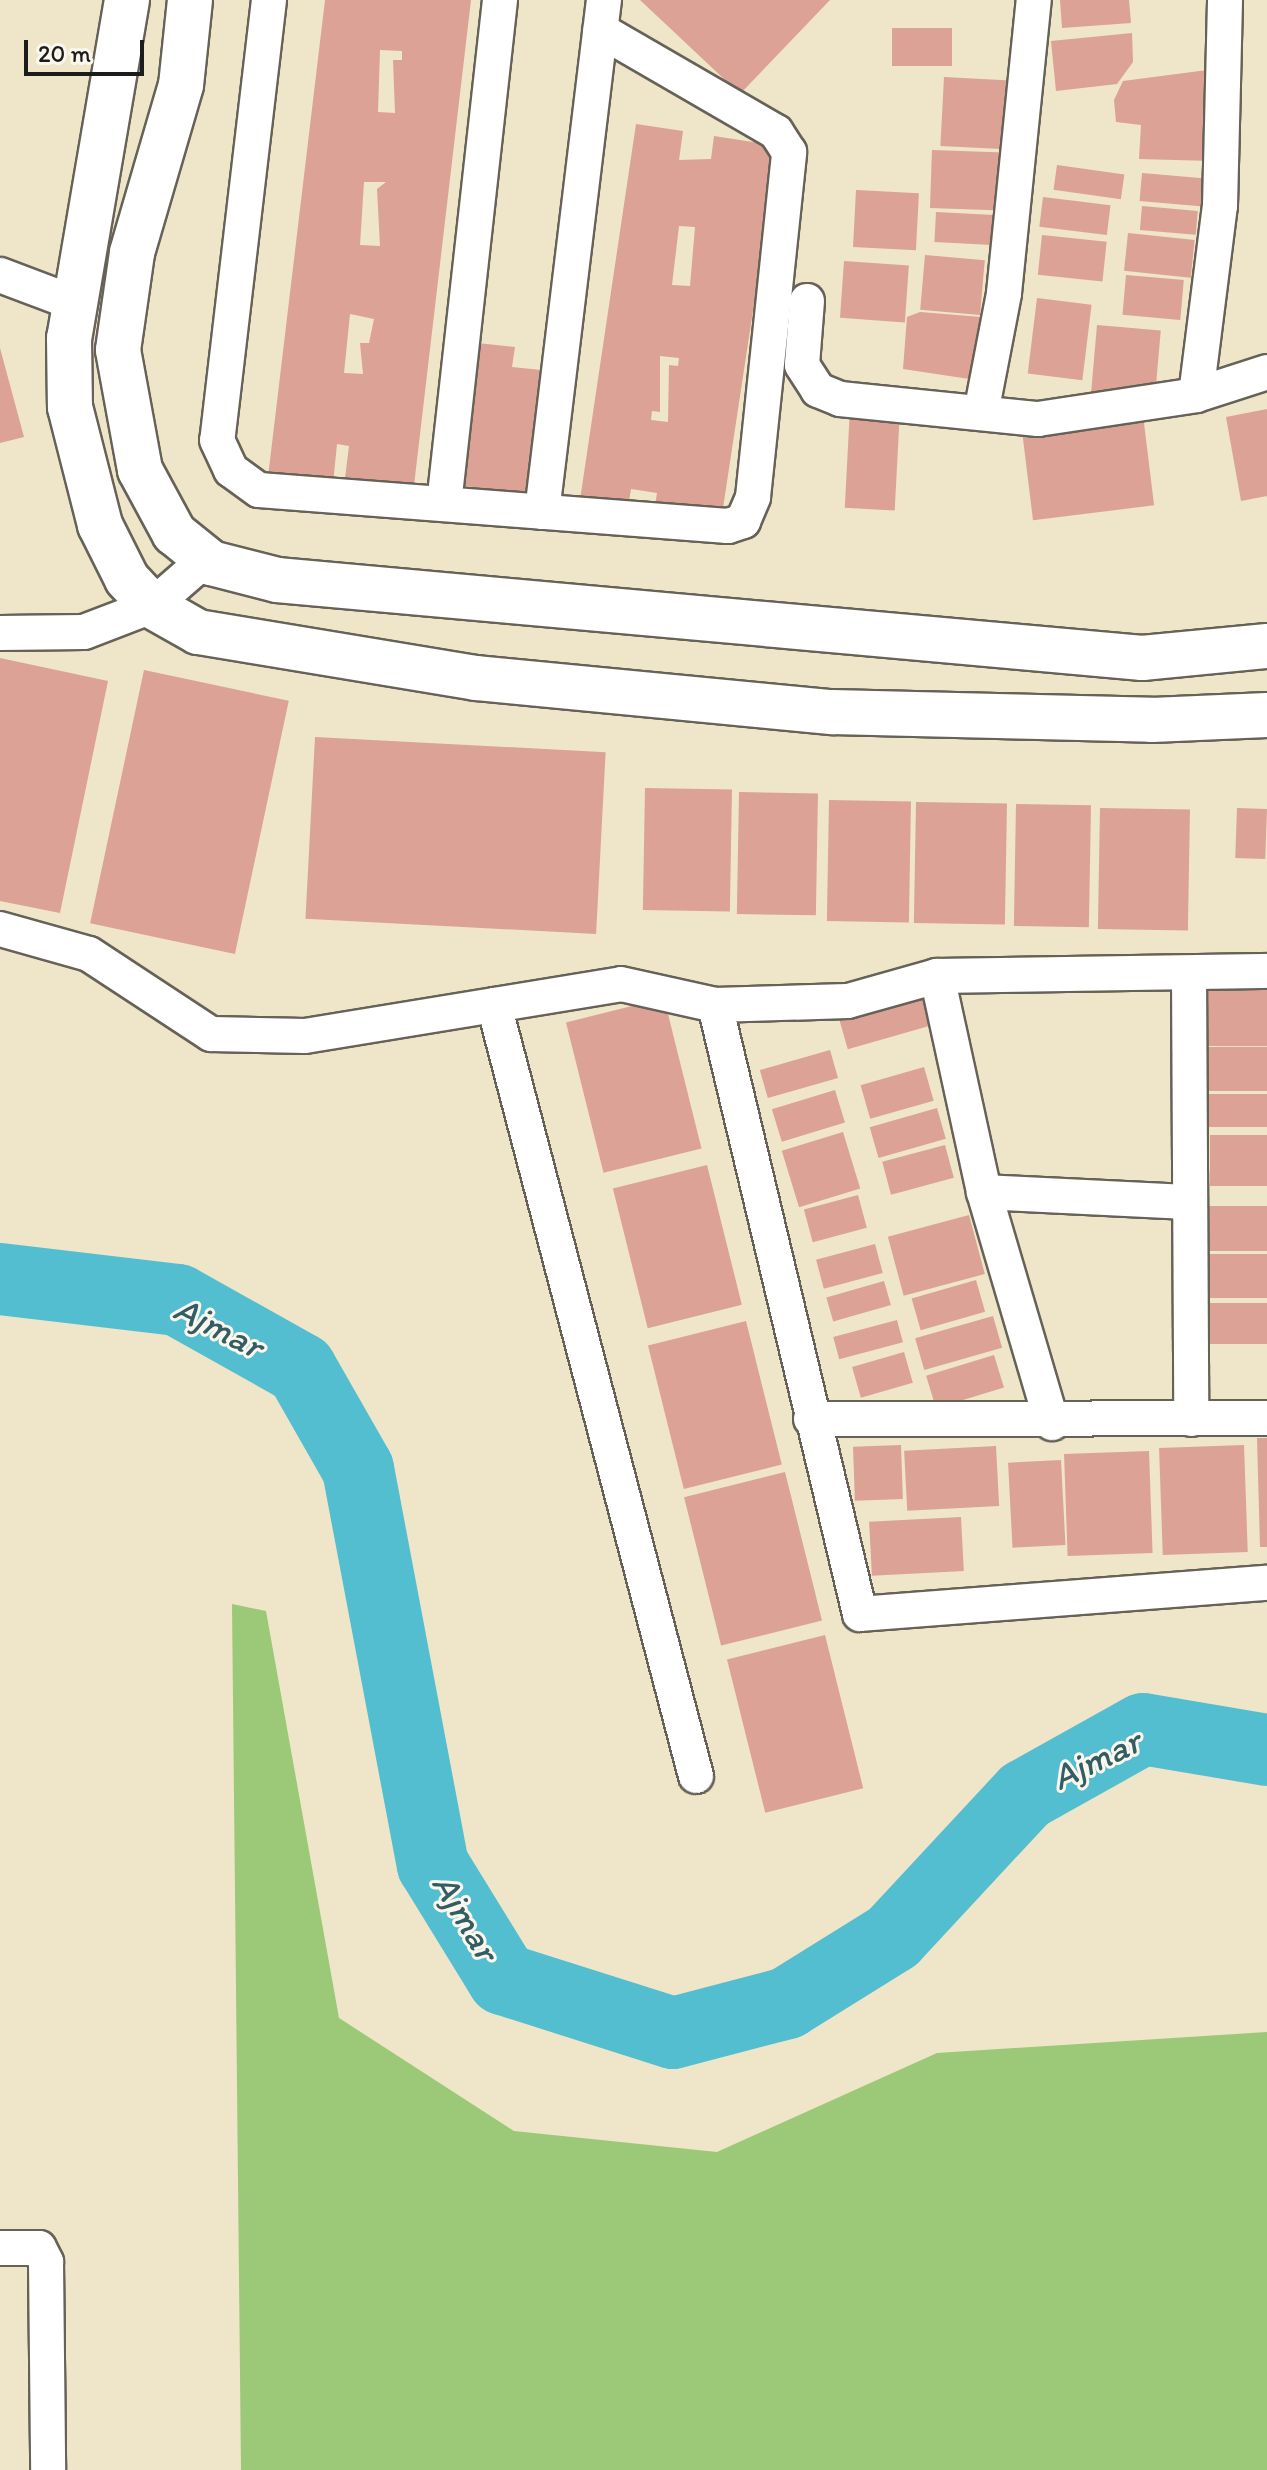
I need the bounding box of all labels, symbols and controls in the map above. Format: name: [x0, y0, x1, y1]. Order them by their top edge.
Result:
scale bar: [28, 24, 148, 74]
text: 20 m: [38, 39, 91, 68]
water label: Ajmar: [167, 1286, 271, 1368]
water label: Ajmar: [1044, 1719, 1148, 1799]
water label: Ajmar: [423, 1866, 509, 1968]

